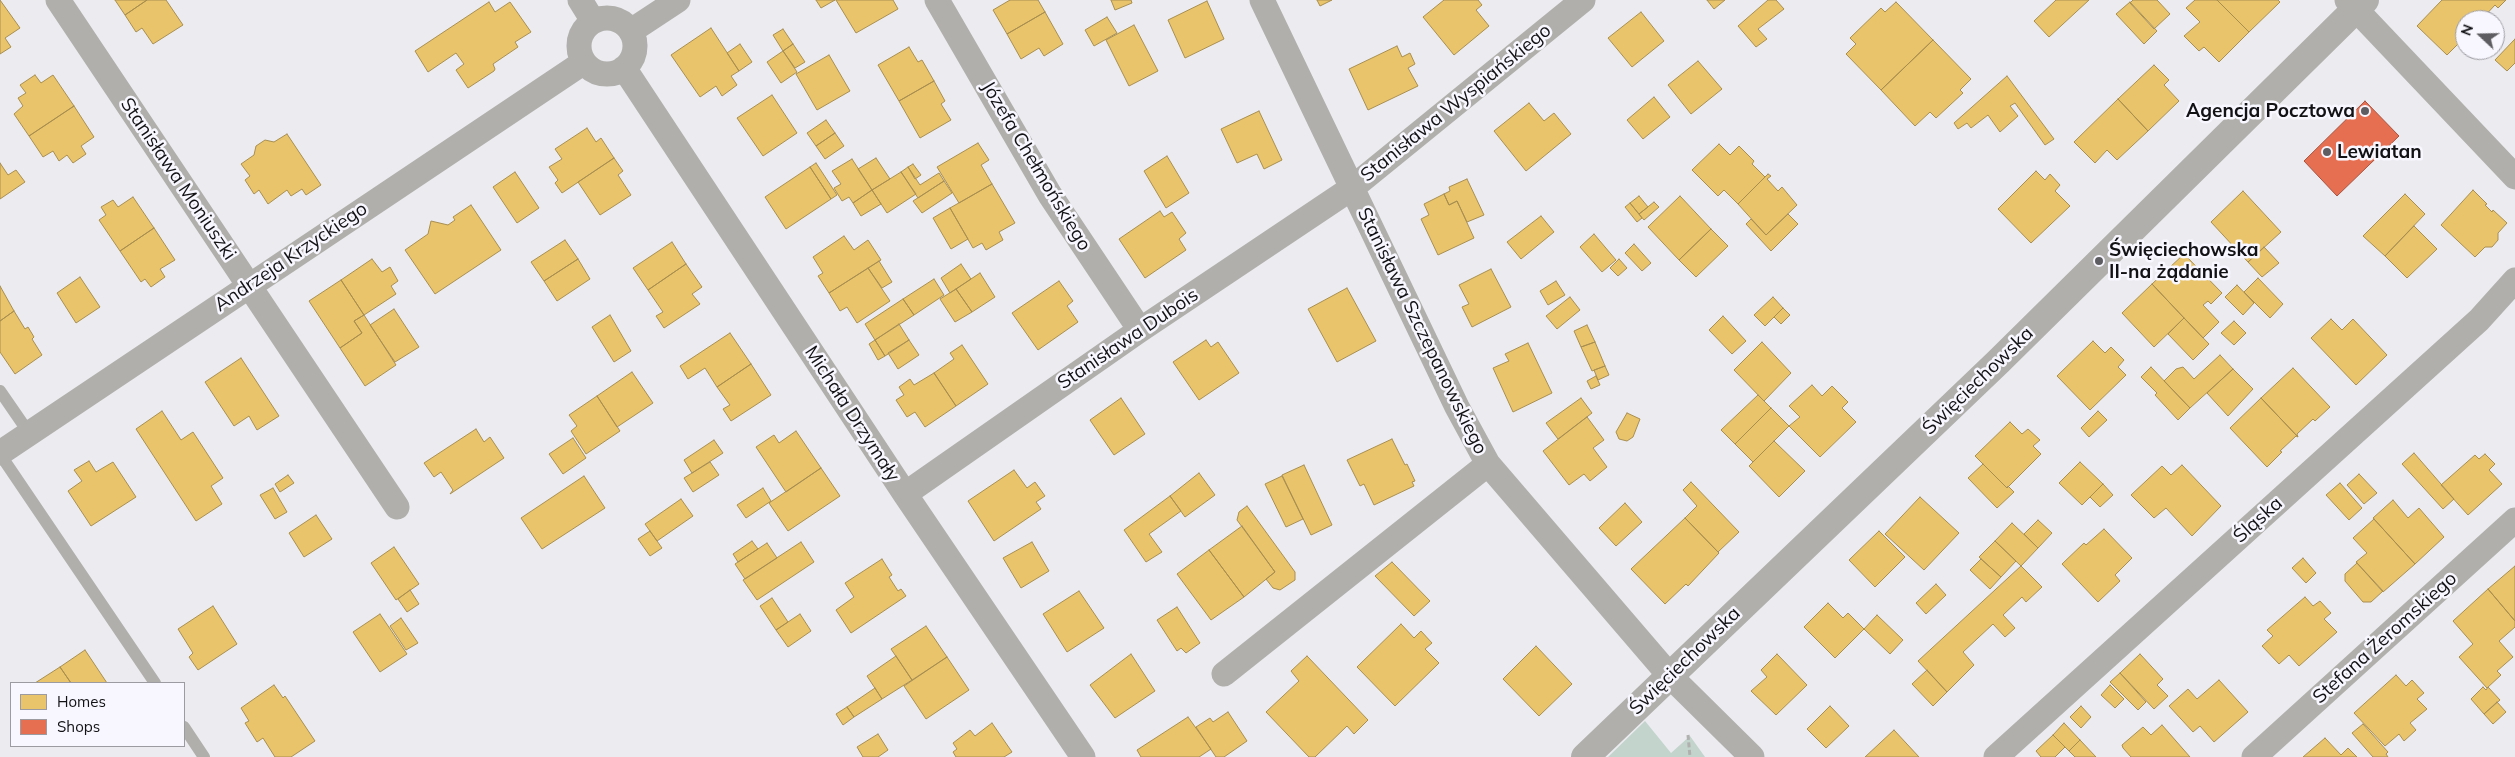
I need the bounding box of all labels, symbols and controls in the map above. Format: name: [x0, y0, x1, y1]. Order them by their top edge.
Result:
north arrow: [2455, 10, 2505, 60]
street label: Stanisława Wyspiańskiego: [1356, 19, 1556, 187]
text: N: [2457, 22, 2477, 38]
street label: Józefa Chełmońskiego: [976, 77, 1096, 255]
street label: Stanisława Moniuszki: [115, 94, 241, 264]
place label: Agencja Pocztowa: [2186, 100, 2355, 122]
marker: Agencja Pocztowa: [2359, 105, 2371, 117]
place label: Lewiatan: [2337, 141, 2422, 163]
marker: Lewiatan: [2321, 146, 2333, 158]
street label: Andrzeja Krzyckiego: [210, 197, 372, 317]
street label: Stanisława Szczepanowskiego: [1352, 204, 1492, 458]
place label: Święciechowska II-na żądanie: [2109, 239, 2259, 283]
marker: Święciechowska II-na żądanie: [2093, 255, 2105, 267]
street label: Stanisława Dubois: [1053, 283, 1203, 395]
street label: Święciechowska: [1918, 322, 2038, 440]
street label: Michała Drzymały: [800, 342, 904, 486]
street label: Śląska: [2229, 492, 2287, 548]
street label: Stefana Żeromskiego: [2308, 567, 2462, 709]
street label: Święciechowska: [1625, 602, 1745, 720]
legend: [10, 682, 185, 747]
text: Homes: [57, 692, 106, 711]
text: Shops: [57, 717, 100, 736]

